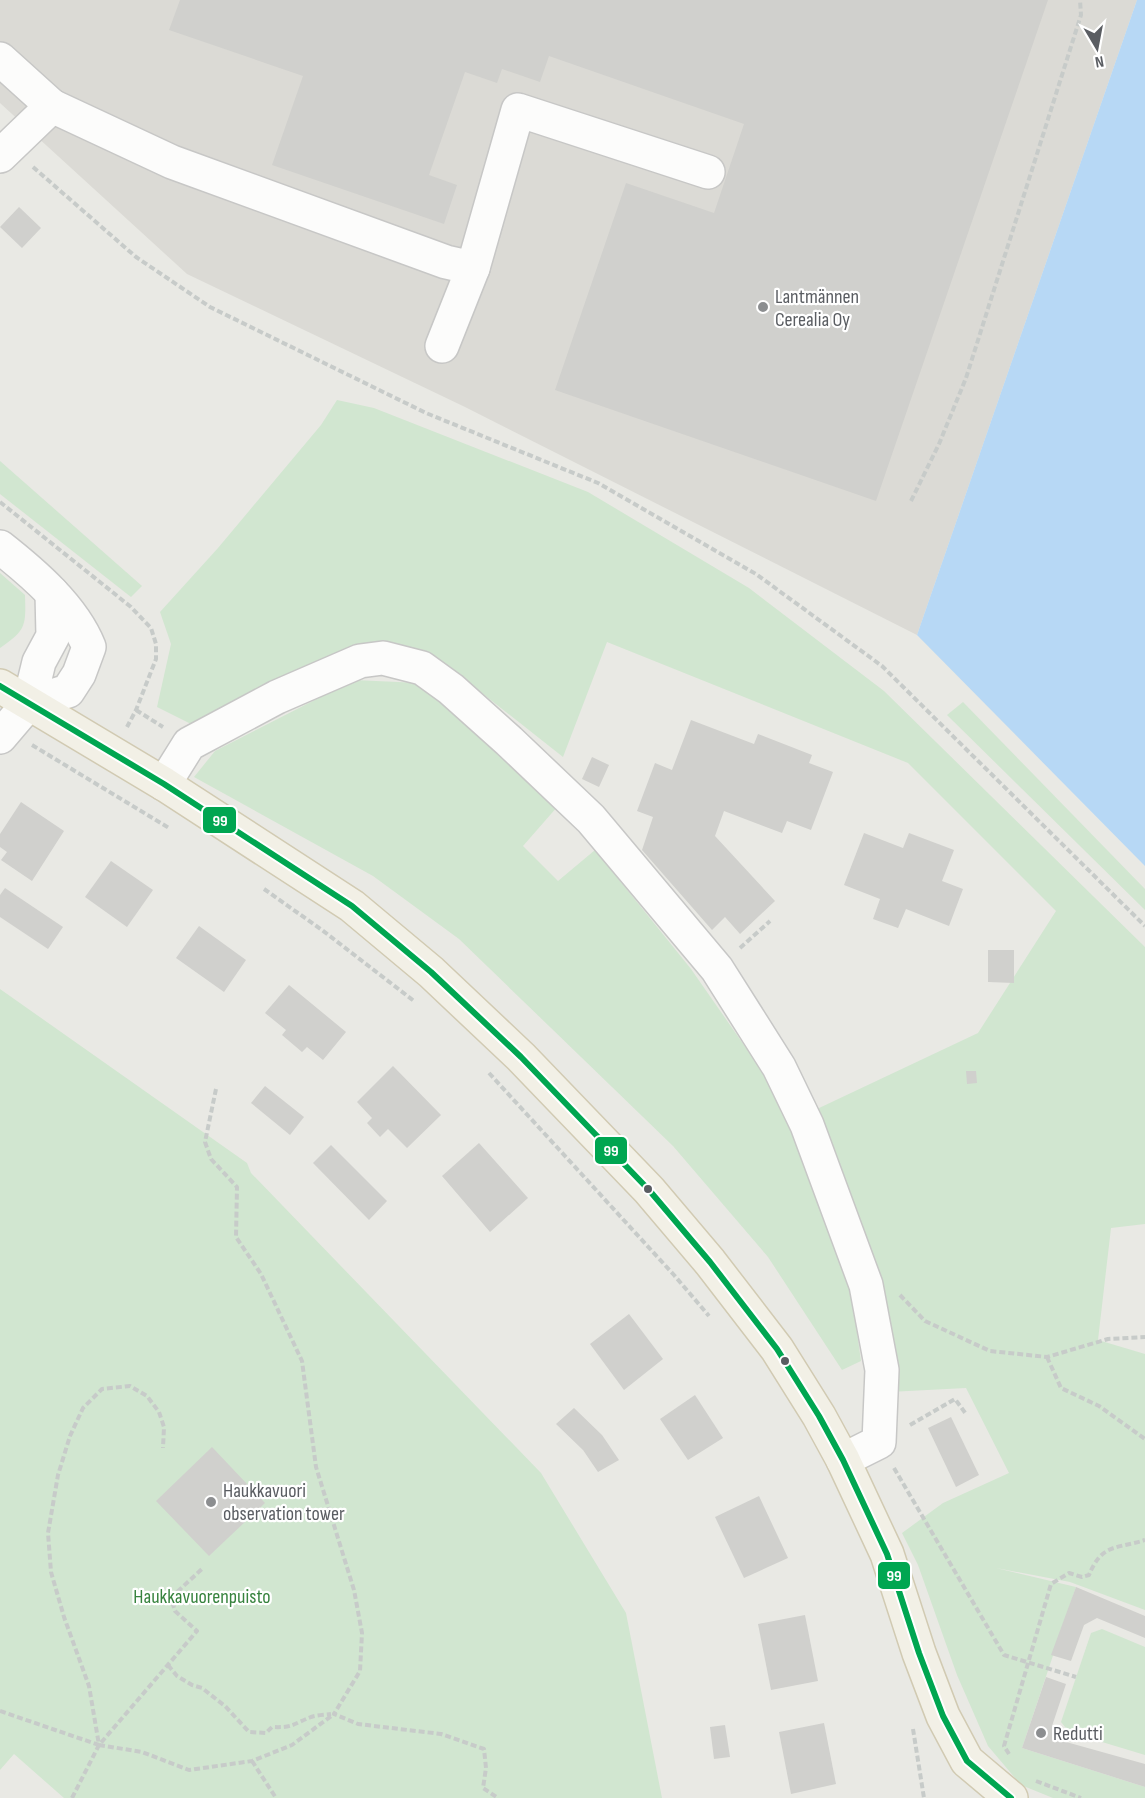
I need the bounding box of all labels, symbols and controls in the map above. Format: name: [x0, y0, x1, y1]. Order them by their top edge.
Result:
north arrow: [1067, 18, 1127, 78]
text: N: [1093, 51, 1105, 71]
place label: Lantmännen Cerealia Oy: [775, 285, 859, 332]
marker: Lantmännen Cerealia Oy: [756, 300, 770, 314]
line badge: 99: [202, 806, 237, 834]
text: 99: [212, 812, 228, 831]
line badge: 99: [594, 1136, 628, 1165]
text: 99: [603, 1142, 619, 1161]
unlabelled marker: [642, 1183, 654, 1195]
unlabelled marker: [779, 1355, 791, 1367]
place label: Haukkavuori observation tower: [223, 1479, 345, 1526]
marker: Haukkavuori observation tower: [204, 1495, 218, 1509]
line badge: 99: [877, 1561, 911, 1590]
text: 99: [886, 1567, 902, 1586]
park label: Haukkavuorenpuisto: [133, 1585, 271, 1609]
place label: Redutti: [1053, 1722, 1103, 1746]
marker: Redutti: [1034, 1726, 1048, 1740]

